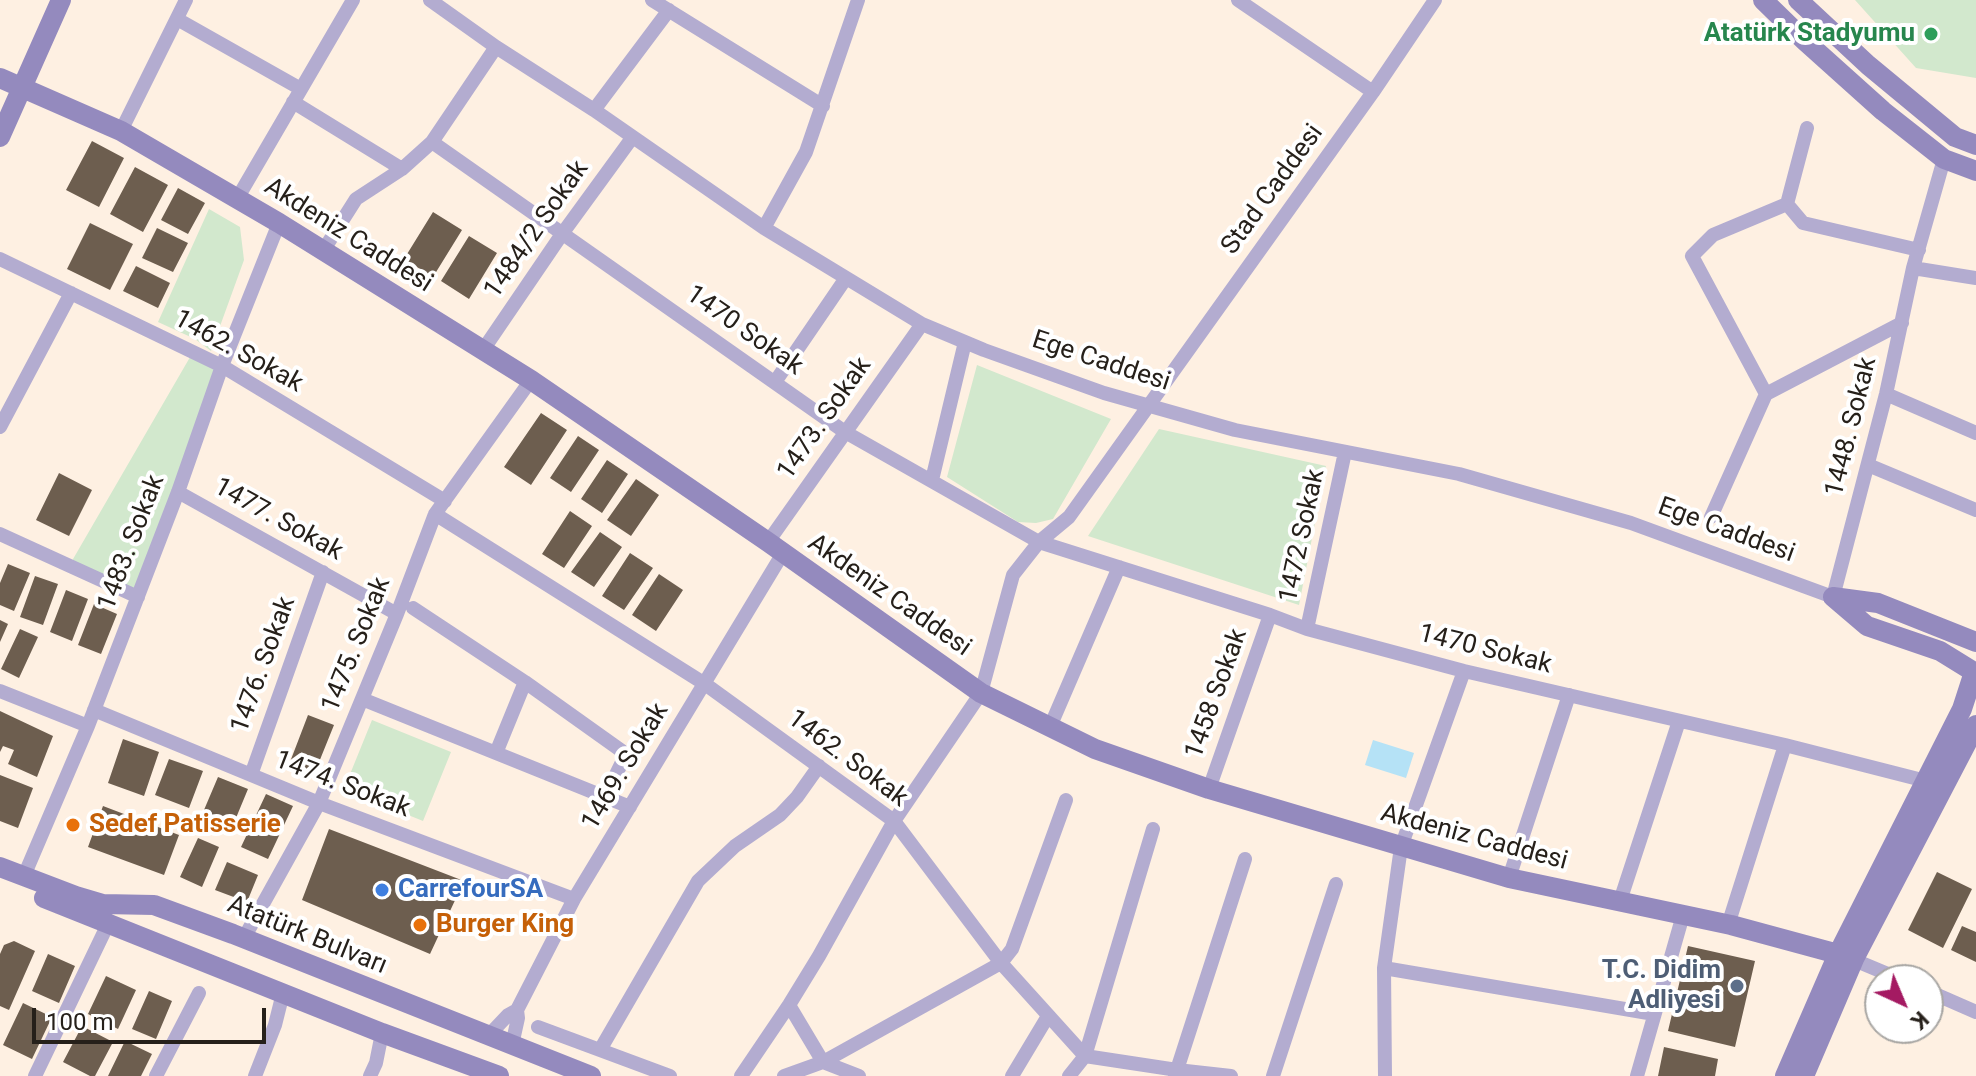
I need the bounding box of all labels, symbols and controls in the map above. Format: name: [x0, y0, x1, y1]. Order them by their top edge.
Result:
place label: Atatürk Stadyumu: [1704, 18, 1915, 50]
marker: Atatürk Stadyumu: [1922, 25, 1940, 43]
street label: Stad Caddesi: [1215, 119, 1331, 261]
street label: 1484/2 Sokak: [478, 155, 596, 305]
street label: Akdeniz Caddesi: [258, 172, 438, 300]
street label: 1470 Sokak: [679, 279, 809, 383]
street label: 1462. Sokak: [168, 304, 308, 400]
street label: Ege Caddesi: [1028, 325, 1174, 399]
street label: 1473. Sokak: [771, 352, 879, 486]
street label: 1448. Sokak: [1820, 354, 1884, 500]
street label: 1472 Sokak: [1274, 466, 1332, 606]
street label: 1483. Sokak: [92, 471, 172, 615]
street label: 1477. Sokak: [208, 472, 348, 568]
street label: Ege Caddesi: [1653, 492, 1799, 570]
street label: Akdeniz Caddesi: [801, 528, 977, 664]
street label: 1475. Sokak: [316, 573, 398, 717]
street label: 1476. Sokak: [225, 593, 303, 737]
street label: 1470 Sokak: [1415, 618, 1555, 682]
street label: 1458 Sokak: [1179, 625, 1255, 763]
street label: 1469. Sokak: [576, 698, 676, 836]
street label: 1462. Sokak: [781, 704, 913, 814]
street label: 1474. Sokak: [270, 745, 414, 825]
street label: Akdeniz Caddesi: [1377, 798, 1571, 878]
place label: Sedef Patisserie: [89, 809, 281, 841]
marker: Sedef Patisserie: [64, 816, 82, 834]
place label: CarrefourSA: [398, 874, 543, 906]
marker: CarrefourSA: [373, 881, 391, 899]
street label: Atatürk Bulvarı: [223, 890, 391, 982]
place label: Burger King: [436, 909, 574, 941]
marker: Burger King: [411, 916, 429, 934]
place label: T.C. Didim Adliyesi: [1602, 955, 1721, 1016]
north arrow: [1864, 964, 1944, 1044]
marker: T.C. Didim Adliyesi: [1728, 977, 1746, 995]
scale bar: [36, 992, 270, 1042]
text: K: [1906, 1006, 1933, 1034]
text: 100 m: [46, 1008, 113, 1036]

